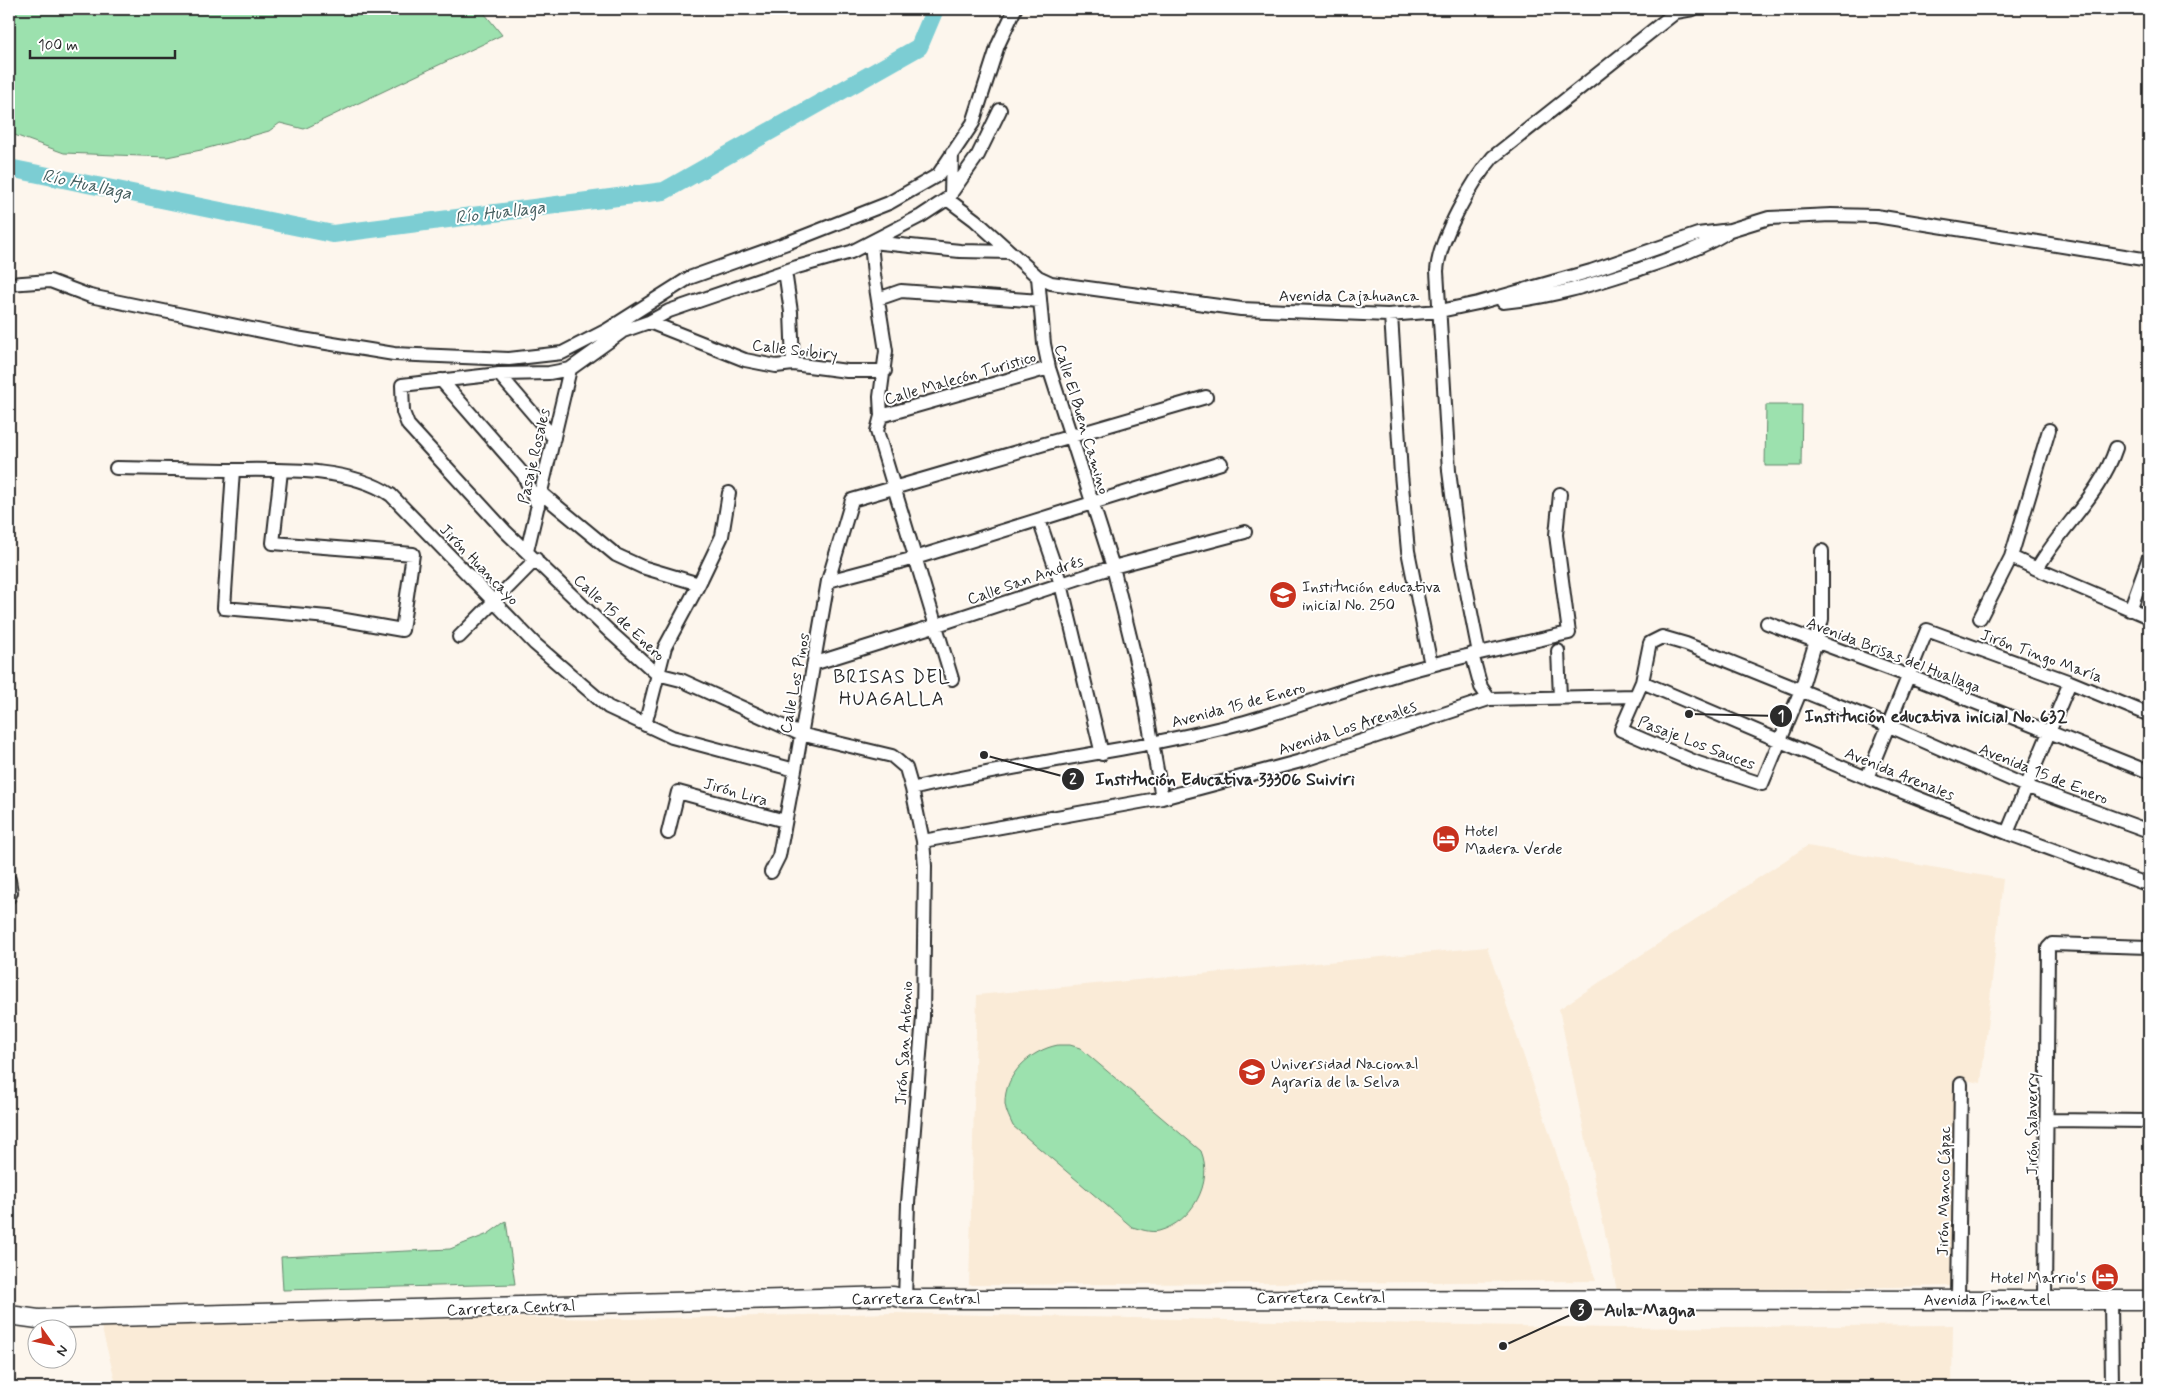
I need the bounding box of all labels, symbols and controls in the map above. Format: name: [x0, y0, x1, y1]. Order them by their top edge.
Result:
scale bar: [30, 28, 175, 60]
text: 100 m: [38, 36, 78, 56]
water label: Río Huallaga: [40, 164, 134, 206]
water label: Río Huallaga: [454, 196, 547, 230]
street label: Avenida Cajahuanca: [1279, 286, 1420, 307]
street label: Calle Soibiry: [751, 335, 839, 366]
street label: Calle El Buen Camino: [1049, 342, 1114, 497]
street label: Calle Malecón Turistico: [882, 347, 1039, 410]
street label: Pasaje Rosales: [513, 406, 556, 506]
street label: Jirón Huancayo: [435, 520, 523, 611]
street label: Calle San Andrés: [965, 551, 1086, 610]
street label: Calle 15 de Enero: [569, 570, 670, 666]
place label: Institución educativa inicial No. 250: [1302, 577, 1441, 616]
school or university icon: Institución educativa inicial No. 250: [1268, 580, 1298, 610]
street label: Avenida Brisas del Huallaga: [1803, 612, 1984, 698]
street label: Jirón Tingo María: [1978, 625, 2105, 688]
street label: Calle Los Pinos: [775, 631, 816, 735]
district label: BRISAS DEL HUAGALLA: [833, 665, 951, 712]
street label: Avenida 15 de Enero: [1169, 677, 1308, 733]
street label: Avenida Los Arenales: [1276, 696, 1419, 761]
callout: Institución educativa inicial No. 632: [1768, 700, 2078, 733]
text: Institución educativa inicial No. 632: [1805, 705, 2068, 729]
text: 1: [1778, 707, 1784, 727]
street label: Pasaje Los Sauces: [1635, 711, 1758, 775]
street label: Avenida 15 de Enero: [1976, 739, 2111, 810]
street label: Avenida Arenales: [1841, 743, 1957, 806]
callout: Institución Educativa 33306 Suiviri: [1060, 762, 1365, 795]
text: Institución Educativa 33306 Suiviri: [1095, 768, 1355, 792]
text: 2: [1069, 770, 1077, 790]
street label: Jirón Lira: [701, 773, 770, 812]
place label: Hotel Madera Verde: [1465, 821, 1563, 860]
hotel icon: Hotel Madera Verde: [1431, 824, 1461, 854]
street label: Jirón San Antonio: [891, 980, 918, 1106]
place label: Universidad Nacional Agraria de la Selva: [1271, 1054, 1419, 1093]
school or university icon: Universidad Nacional Agraria de la Selva: [1237, 1057, 1267, 1087]
street label: Jirón Salaverry: [2022, 1073, 2043, 1175]
street label: Jirón Manco Cápac: [1933, 1126, 1956, 1256]
hotel icon: Hotel Marrio's: [2090, 1262, 2120, 1292]
place label: Hotel Marrio's: [1991, 1268, 2086, 1289]
street label: Carretera Central: [1257, 1288, 1385, 1309]
street label: Carretera Central: [852, 1289, 980, 1310]
street label: Avenida Pimentel: [1923, 1290, 2051, 1311]
callout: Aula Magna: [1568, 1293, 1707, 1326]
street label: Carretera Central: [446, 1296, 576, 1321]
text: Aula Magna: [1604, 1299, 1696, 1325]
text: 3: [1578, 1301, 1585, 1321]
north arrow: [28, 1318, 78, 1368]
text: N: [52, 1342, 72, 1359]

